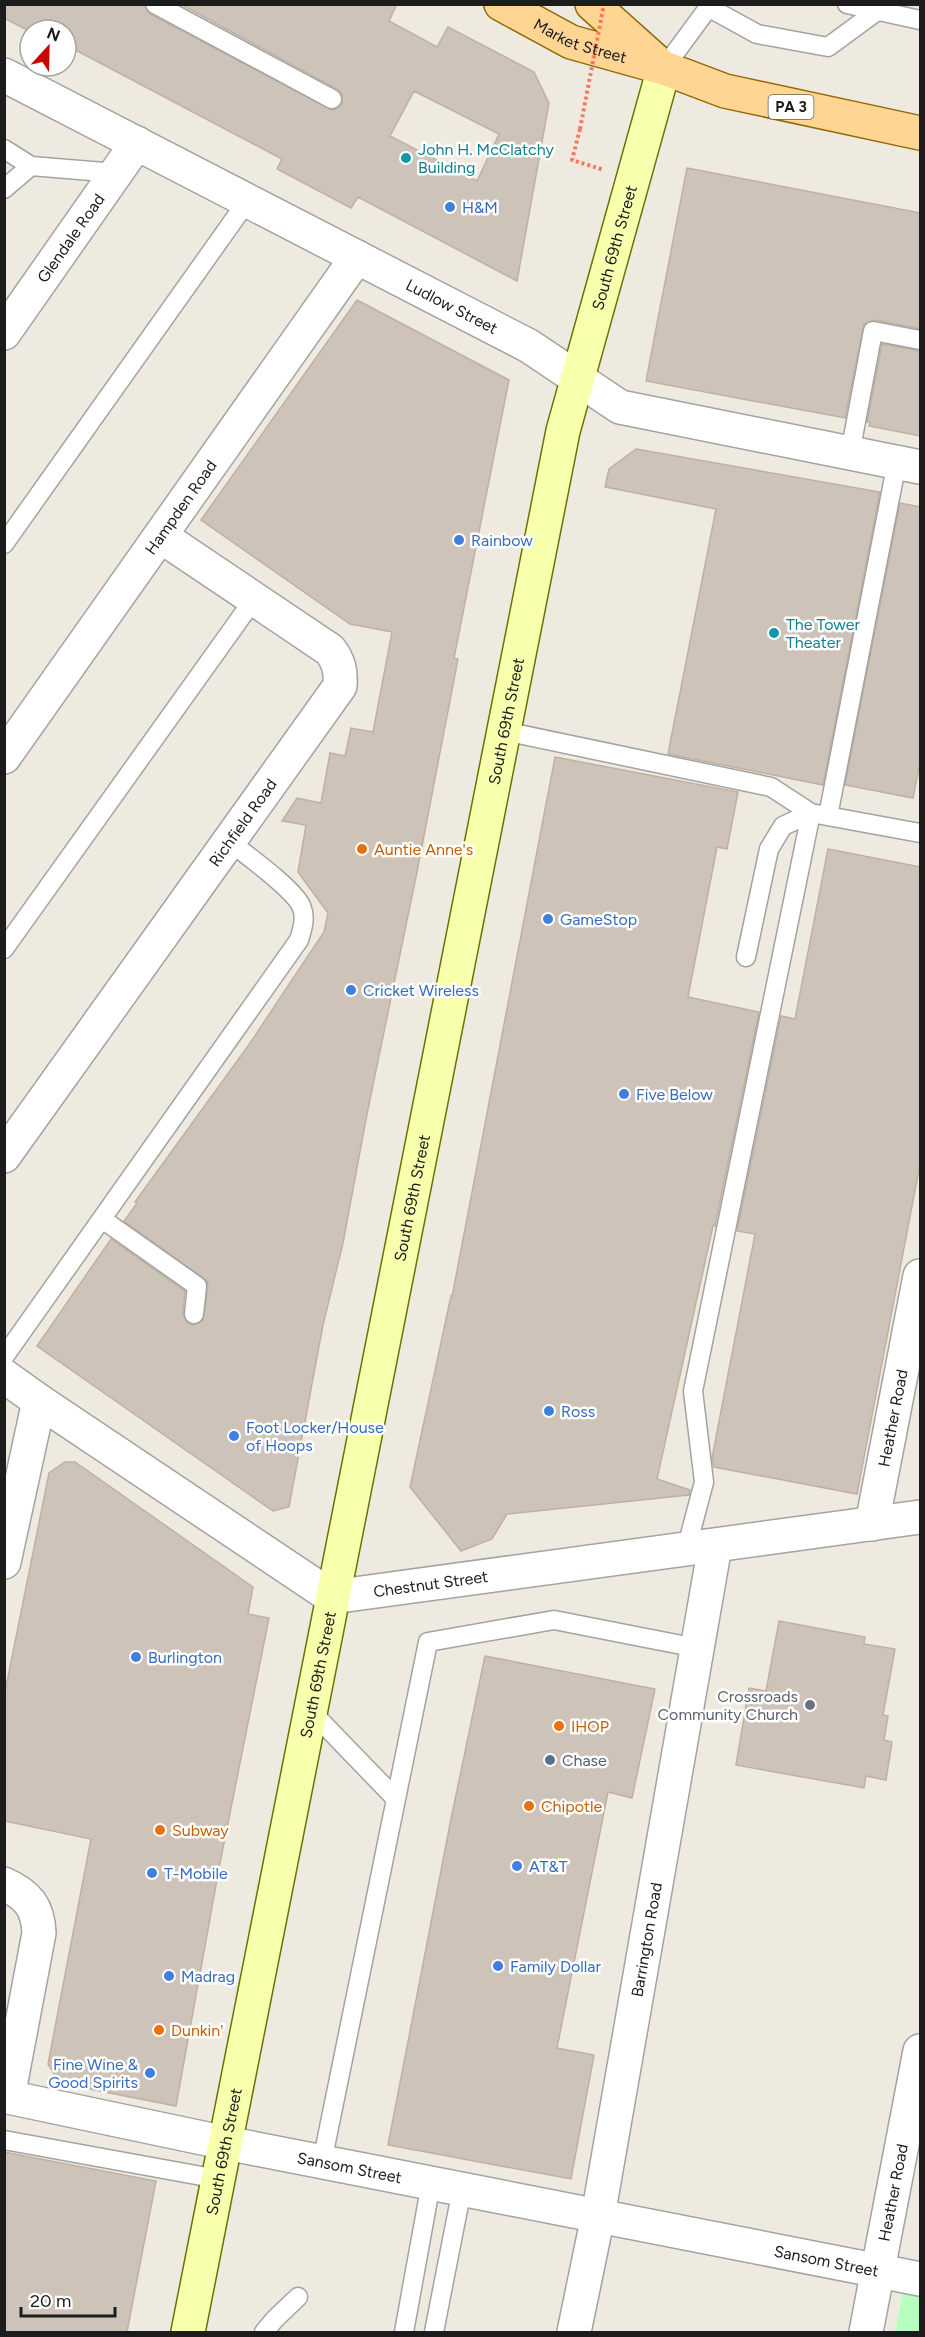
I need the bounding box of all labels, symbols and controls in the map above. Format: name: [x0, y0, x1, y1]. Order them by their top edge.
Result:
street label: Market Street: [530, 15, 629, 67]
north arrow: [18, 18, 78, 78]
text: N: [44, 23, 63, 46]
road number: PA 3: [768, 95, 814, 119]
place label: John H. McClatchy Building: [418, 140, 555, 177]
marker: John H. McClatchy Building: [399, 151, 413, 165]
street label: South 69th Street: [588, 183, 641, 312]
street label: Glendale Road: [33, 190, 109, 286]
place label: H&M: [462, 198, 498, 217]
marker: H&M: [443, 200, 457, 214]
street label: Ludlow Street: [403, 275, 501, 338]
street label: Hampden Road: [141, 456, 221, 558]
place label: Rainbow: [471, 531, 533, 550]
marker: Rainbow: [452, 533, 466, 547]
place label: The Tower Theater: [786, 615, 860, 652]
marker: The Tower Theater: [767, 626, 781, 640]
street label: South 69th Street: [484, 656, 528, 786]
street label: Richfield Road: [205, 775, 281, 870]
place label: Auntie Anne's: [374, 840, 473, 859]
marker: Auntie Anne's: [355, 842, 369, 856]
place label: GameStop: [560, 910, 637, 929]
marker: GameStop: [541, 912, 555, 926]
place label: Cricket Wireless: [363, 981, 479, 1000]
marker: Cricket Wireless: [344, 983, 358, 997]
place label: Five Below: [636, 1085, 713, 1104]
marker: Five Below: [617, 1087, 631, 1101]
street label: South 69th Street: [390, 1133, 434, 1263]
street label: Heather Road: [874, 1368, 912, 1468]
place label: Ross: [561, 1402, 595, 1421]
marker: Ross: [542, 1404, 556, 1418]
place label: Foot Locker/House of Hoops: [246, 1418, 384, 1455]
marker: Foot Locker/House of Hoops: [227, 1429, 241, 1443]
street label: Chestnut Street: [372, 1567, 489, 1601]
street label: South 69th Street: [296, 1610, 340, 1740]
place label: Burlington: [148, 1648, 222, 1667]
marker: Burlington: [129, 1650, 143, 1664]
place label: Crossroads Community Church: [658, 1687, 798, 1724]
marker: Crossroads Community Church: [803, 1698, 817, 1712]
place label: IHOP: [571, 1717, 609, 1736]
marker: IHOP: [552, 1719, 566, 1733]
place label: Chase: [562, 1751, 607, 1770]
marker: Chase: [543, 1753, 557, 1767]
place label: Chipotle: [541, 1797, 602, 1816]
marker: Chipotle: [522, 1799, 536, 1813]
place label: Subway: [172, 1821, 229, 1840]
marker: Subway: [153, 1823, 167, 1837]
place label: AT&T: [529, 1857, 568, 1876]
marker: AT&T: [510, 1859, 524, 1873]
place label: T-Mobile: [164, 1864, 228, 1883]
marker: T-Mobile: [145, 1866, 159, 1880]
street label: Barrington Road: [627, 1881, 666, 1998]
place label: Family Dollar: [510, 1957, 601, 1976]
marker: Family Dollar: [491, 1959, 505, 1973]
place label: Madrag: [181, 1967, 235, 1986]
marker: Madrag: [162, 1969, 176, 1983]
place label: Dunkin': [171, 2021, 223, 2040]
marker: Dunkin': [152, 2023, 166, 2037]
place label: Fine Wine & Good Spirits: [48, 2055, 139, 2092]
marker: Fine Wine & Good Spirits: [143, 2066, 157, 2080]
street label: South 69th Street: [202, 2086, 246, 2217]
street label: Heather Road: [875, 2142, 912, 2243]
street label: Sansom Street: [296, 2148, 403, 2187]
street label: Sansom Street: [772, 2242, 880, 2281]
scale bar: [21, 2280, 116, 2318]
text: 20 m: [30, 2290, 71, 2312]

